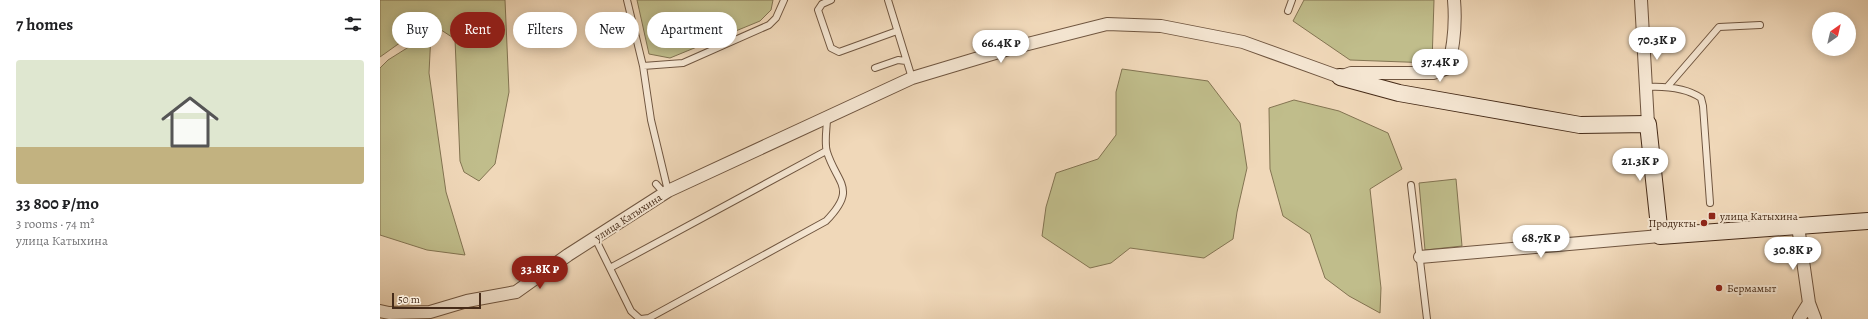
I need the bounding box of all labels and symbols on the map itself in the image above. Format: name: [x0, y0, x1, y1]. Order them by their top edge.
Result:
north arrow: [1812, 12, 1856, 56]
pin: 70.3K ₽: [1620, 27, 1694, 61]
pin: 66.4K ₽: [964, 30, 1038, 64]
pin: 37.4K ₽: [1403, 49, 1477, 83]
pin: 21.3K ₽: [1603, 148, 1677, 182]
street label: улица Катыхина: [591, 189, 666, 245]
place label: улица Катыхина: [1719, 209, 1799, 224]
marker: улица Катыхина: [1707, 211, 1717, 221]
place label: Продукты: [1649, 216, 1696, 231]
marker: Продукты: [1699, 218, 1709, 228]
pin: 68.7K ₽: [1504, 225, 1578, 259]
pin: 30.8K ₽: [1756, 237, 1830, 271]
pin: 33.8K ₽: [503, 256, 577, 290]
place label: Бермамыт: [1727, 281, 1777, 296]
marker: Бермамыт: [1714, 283, 1724, 293]
scale bar: [392, 291, 481, 310]

